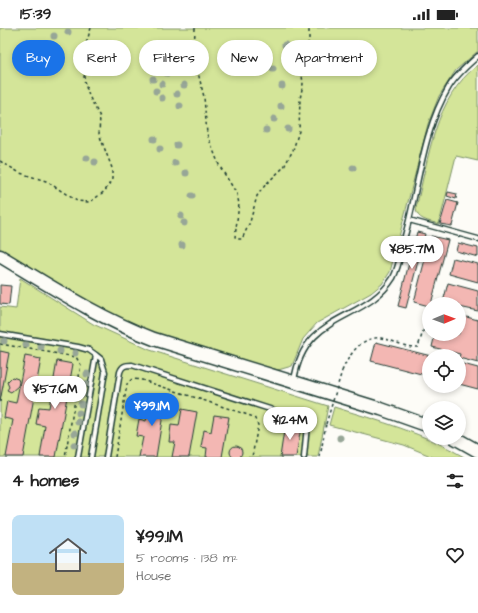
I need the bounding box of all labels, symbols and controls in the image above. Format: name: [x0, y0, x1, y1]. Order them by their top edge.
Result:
text: 15:39: [20, 4, 51, 25]
chip: Buy: [12, 40, 65, 76]
chip: Rent: [73, 40, 131, 76]
chip: Filters: [139, 40, 209, 76]
chip: New: [217, 40, 273, 76]
chip: Apartment: [281, 40, 377, 76]
pin: ¥85.7M: [379, 236, 445, 270]
text: ¥85.7M: [389, 240, 435, 258]
north arrow: [422, 297, 466, 341]
map controls: [422, 297, 466, 445]
button: locate: [422, 349, 466, 393]
pin: ¥57.6M: [22, 376, 88, 410]
text: ¥57.6M: [33, 380, 77, 398]
pin: ¥99.1M: [119, 393, 185, 427]
text: ¥99.1M: [134, 397, 170, 415]
button: layers: [422, 401, 466, 445]
pin: ¥124M: [262, 407, 318, 441]
text: ¥124M: [272, 411, 308, 429]
text: 4 homes: [12, 469, 79, 493]
icon: filters: [444, 470, 466, 492]
text: ¥99.1M: [136, 525, 183, 549]
icon: home: [44, 531, 92, 579]
icon: heart: [444, 544, 466, 566]
text: 5 rooms · 138 m²: [136, 549, 238, 567]
text: House: [136, 567, 171, 585]

